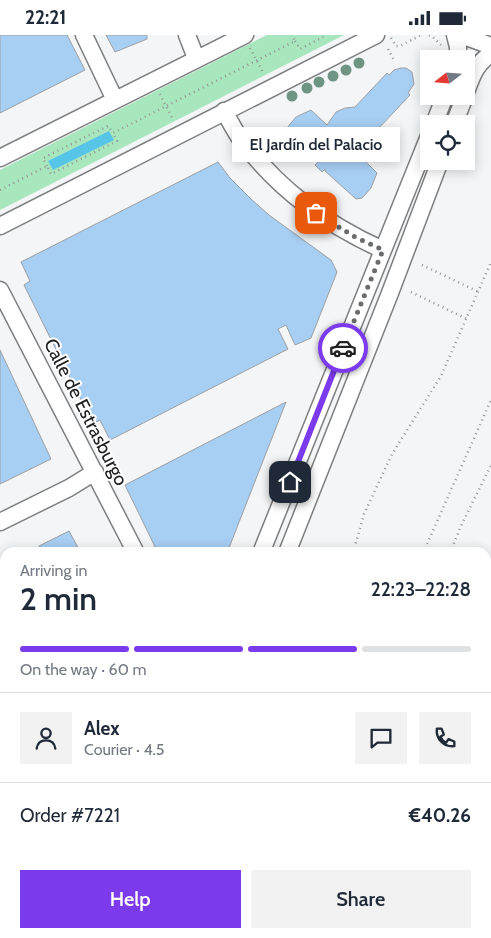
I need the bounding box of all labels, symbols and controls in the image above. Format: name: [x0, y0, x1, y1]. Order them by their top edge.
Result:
text: 22:21: [25, 6, 66, 29]
north arrow: [420, 50, 475, 105]
map controls: [420, 50, 475, 170]
button: locate: [420, 115, 475, 170]
callout: El Jardín del Palacio: [232, 128, 400, 163]
text: El Jardín del Palacio: [250, 135, 382, 154]
pin: [295, 192, 337, 234]
icon: bag: [302, 199, 330, 227]
courier: [318, 323, 368, 373]
icon: car: [329, 334, 357, 362]
street label: Calle de Estrasburgo: [39, 335, 133, 489]
pin: [269, 461, 311, 503]
icon: home: [276, 468, 304, 496]
text: Arriving in: [20, 561, 87, 580]
text: 22:23–22:28: [371, 578, 471, 601]
text: 2 min: [20, 579, 97, 618]
text: On the way · 60 m: [20, 660, 146, 679]
button: person: [20, 712, 72, 764]
button: chat: [355, 712, 407, 764]
button: phone: [419, 712, 471, 764]
text: Alex: [84, 717, 120, 740]
text: Courier · 4.5: [84, 740, 165, 759]
text: Order #7221: [20, 804, 120, 827]
text: €40.26: [409, 804, 471, 827]
button: Help: [20, 870, 241, 928]
button: Share: [251, 870, 471, 928]

